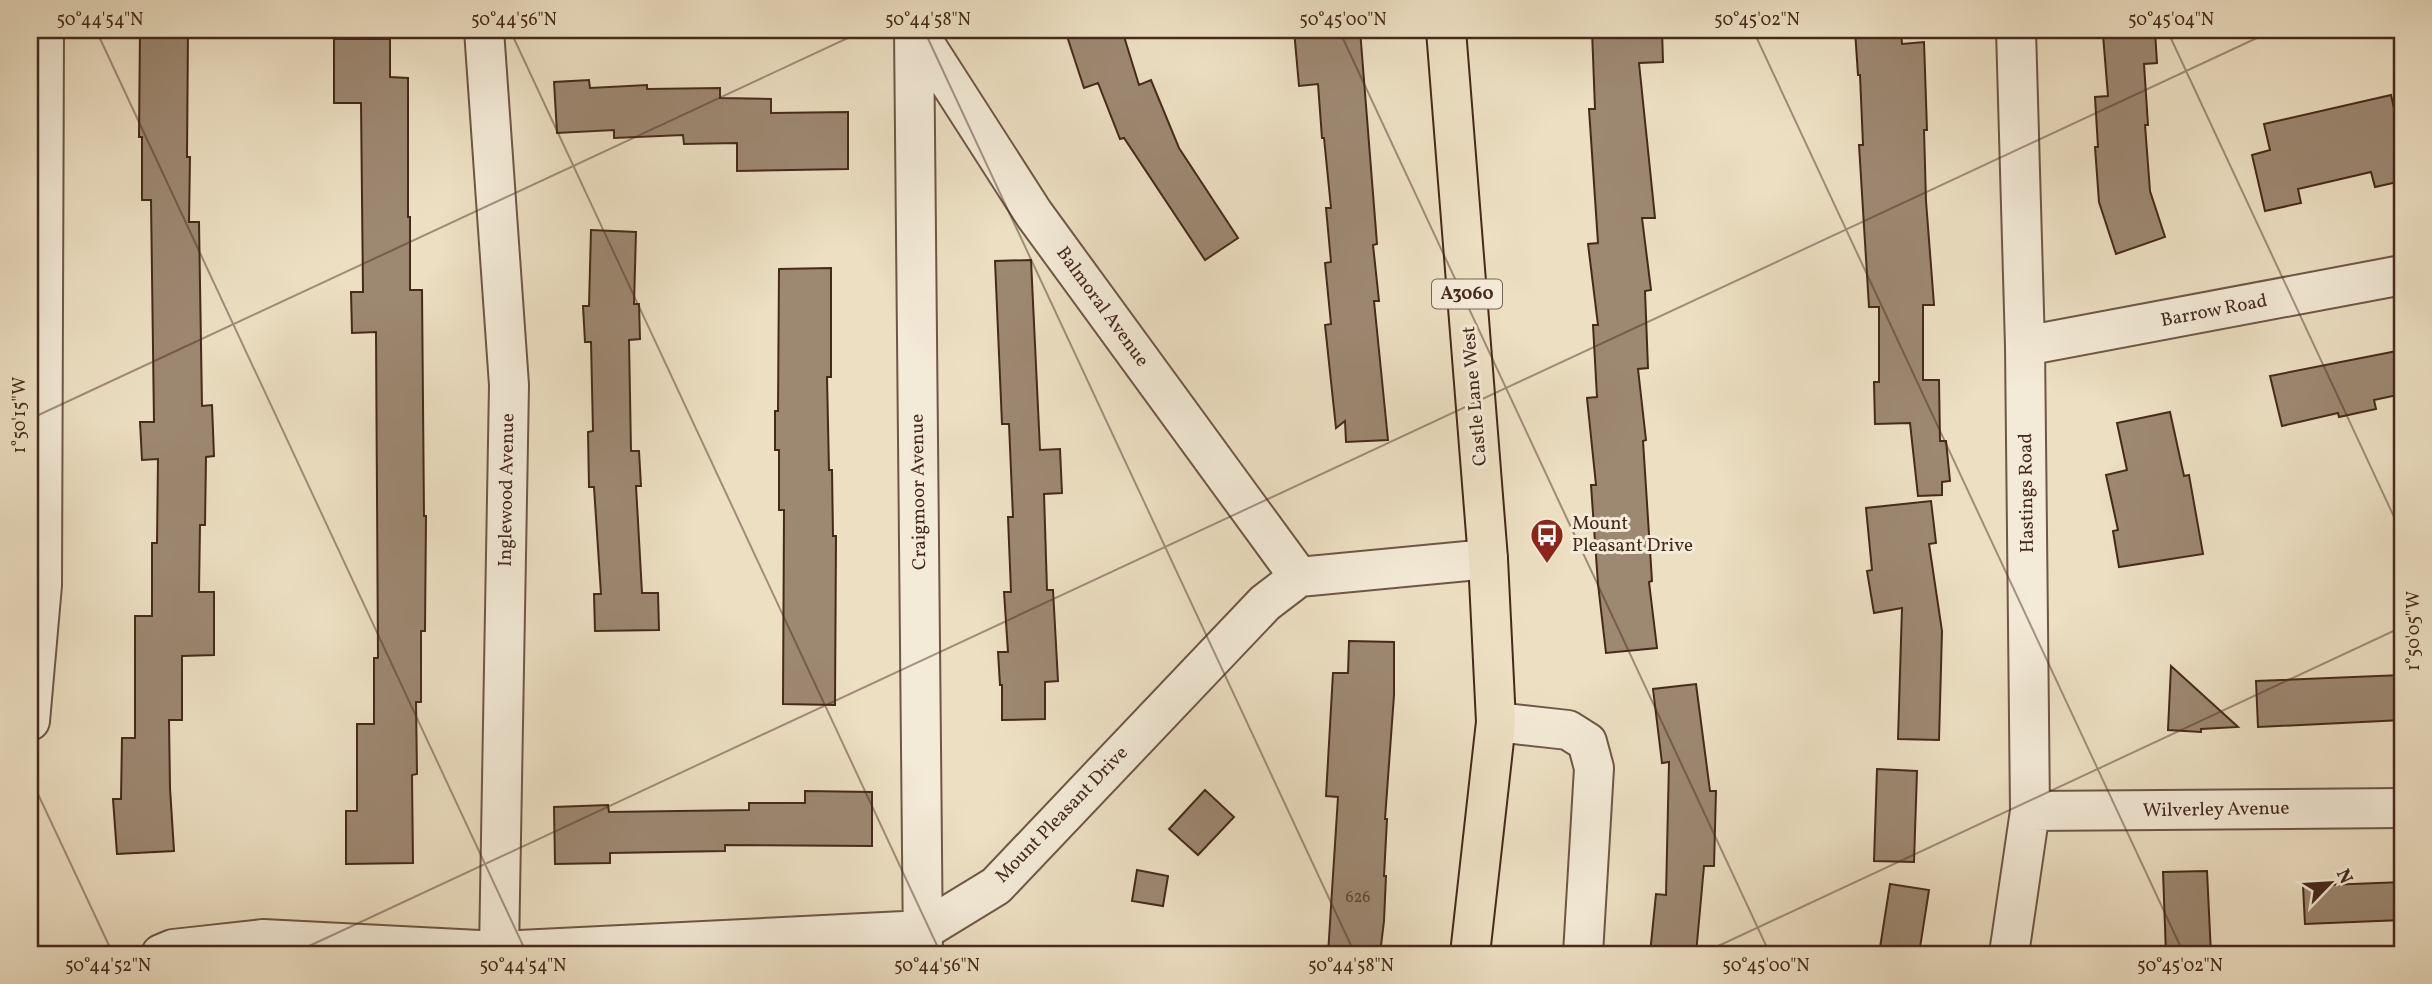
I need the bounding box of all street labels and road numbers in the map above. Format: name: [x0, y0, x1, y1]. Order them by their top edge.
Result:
street label: Balmoral Avenue: [1049, 242, 1155, 372]
road number: A3060: [1432, 280, 1502, 308]
street label: Barrow Road: [2159, 288, 2269, 334]
street label: Castle Lane West: [1456, 325, 1494, 467]
street label: Inglewood Avenue: [493, 413, 521, 567]
street label: Craigmoor Avenue: [905, 414, 933, 570]
street label: Hastings Road: [2013, 433, 2041, 553]
street label: Mount Pleasant Drive: [990, 741, 1134, 889]
street label: Wilverley Avenue: [2142, 796, 2290, 824]

